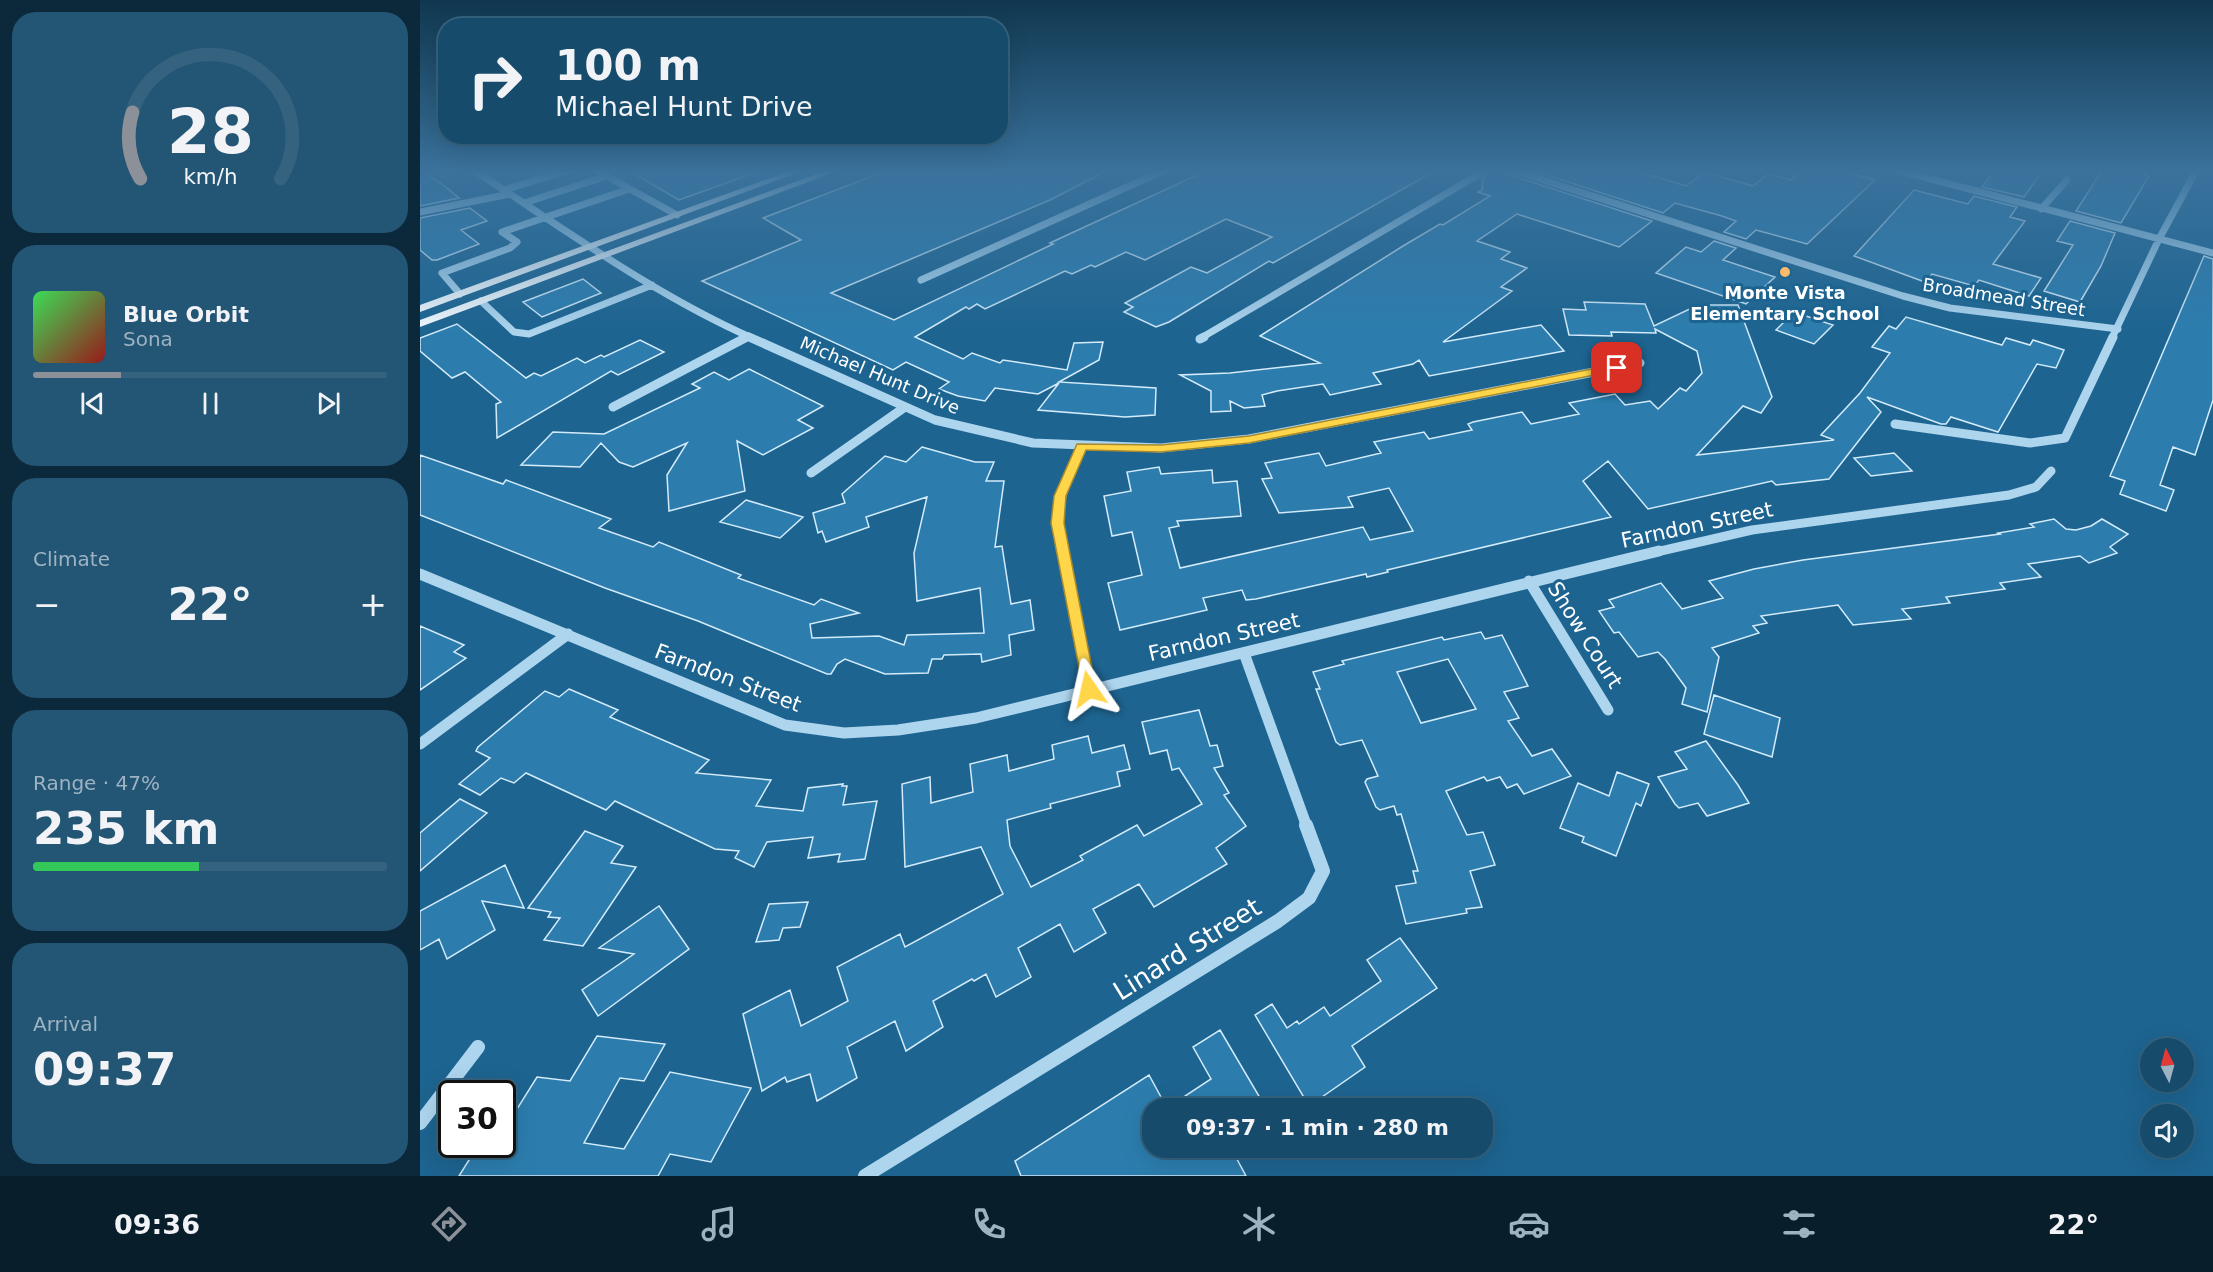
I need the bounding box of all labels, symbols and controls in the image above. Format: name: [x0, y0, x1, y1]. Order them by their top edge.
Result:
text: 100 m: [555, 41, 701, 90]
icon: right: [456, 42, 534, 120]
text: Michael Hunt Drive: [555, 91, 813, 122]
text: 28: [167, 96, 253, 169]
text: km/h: [183, 165, 237, 190]
marker: Monte Vista Elementary School: [1778, 265, 1792, 279]
street label: Broadmead Street: [1921, 274, 2087, 320]
place label: Monte Vista Elementary School: [1690, 282, 1880, 324]
text: Blue Orbit: [123, 302, 249, 327]
text: Sona: [123, 327, 173, 351]
street label: Michael Hunt Drive: [797, 332, 963, 418]
pin: [1591, 342, 1642, 393]
icon: arrive: [1600, 351, 1633, 384]
icon: previous: [76, 387, 109, 420]
icon: pause: [194, 387, 227, 420]
icon: next: [312, 387, 345, 420]
street label: Farndon Street: [1619, 497, 1775, 553]
text: Climate: [33, 547, 110, 571]
street label: Show Court: [1543, 577, 1627, 693]
text: 22°: [167, 578, 253, 631]
text: −: [33, 585, 61, 624]
text: +: [359, 585, 387, 624]
street label: Farndon Street: [1146, 608, 1302, 666]
street label: Farndon Street: [652, 639, 804, 717]
position arrow: [1057, 657, 1121, 721]
text: Range · 47%: [33, 771, 160, 795]
text: 235 km: [33, 802, 219, 855]
street label: Linard Street: [1108, 892, 1266, 1006]
text: Arrival: [33, 1012, 98, 1036]
north arrow: [2140, 1038, 2194, 1092]
map controls: [2140, 1038, 2194, 1158]
text: 09:37: [33, 1043, 176, 1096]
speed limit sign: 30: [438, 1080, 516, 1158]
button: sound: [2140, 1104, 2194, 1158]
text: 09:37 · 1 min · 280 m: [1186, 1115, 1449, 1140]
icon: directions: [428, 1203, 470, 1245]
icon: music: [698, 1203, 740, 1245]
icon: phone: [968, 1203, 1010, 1245]
icon: climate: [1238, 1203, 1280, 1245]
icon: car: [1508, 1203, 1550, 1245]
icon: filters: [1778, 1203, 1820, 1245]
text: 09:36: [114, 1209, 200, 1240]
text: 22°: [2048, 1209, 2099, 1240]

